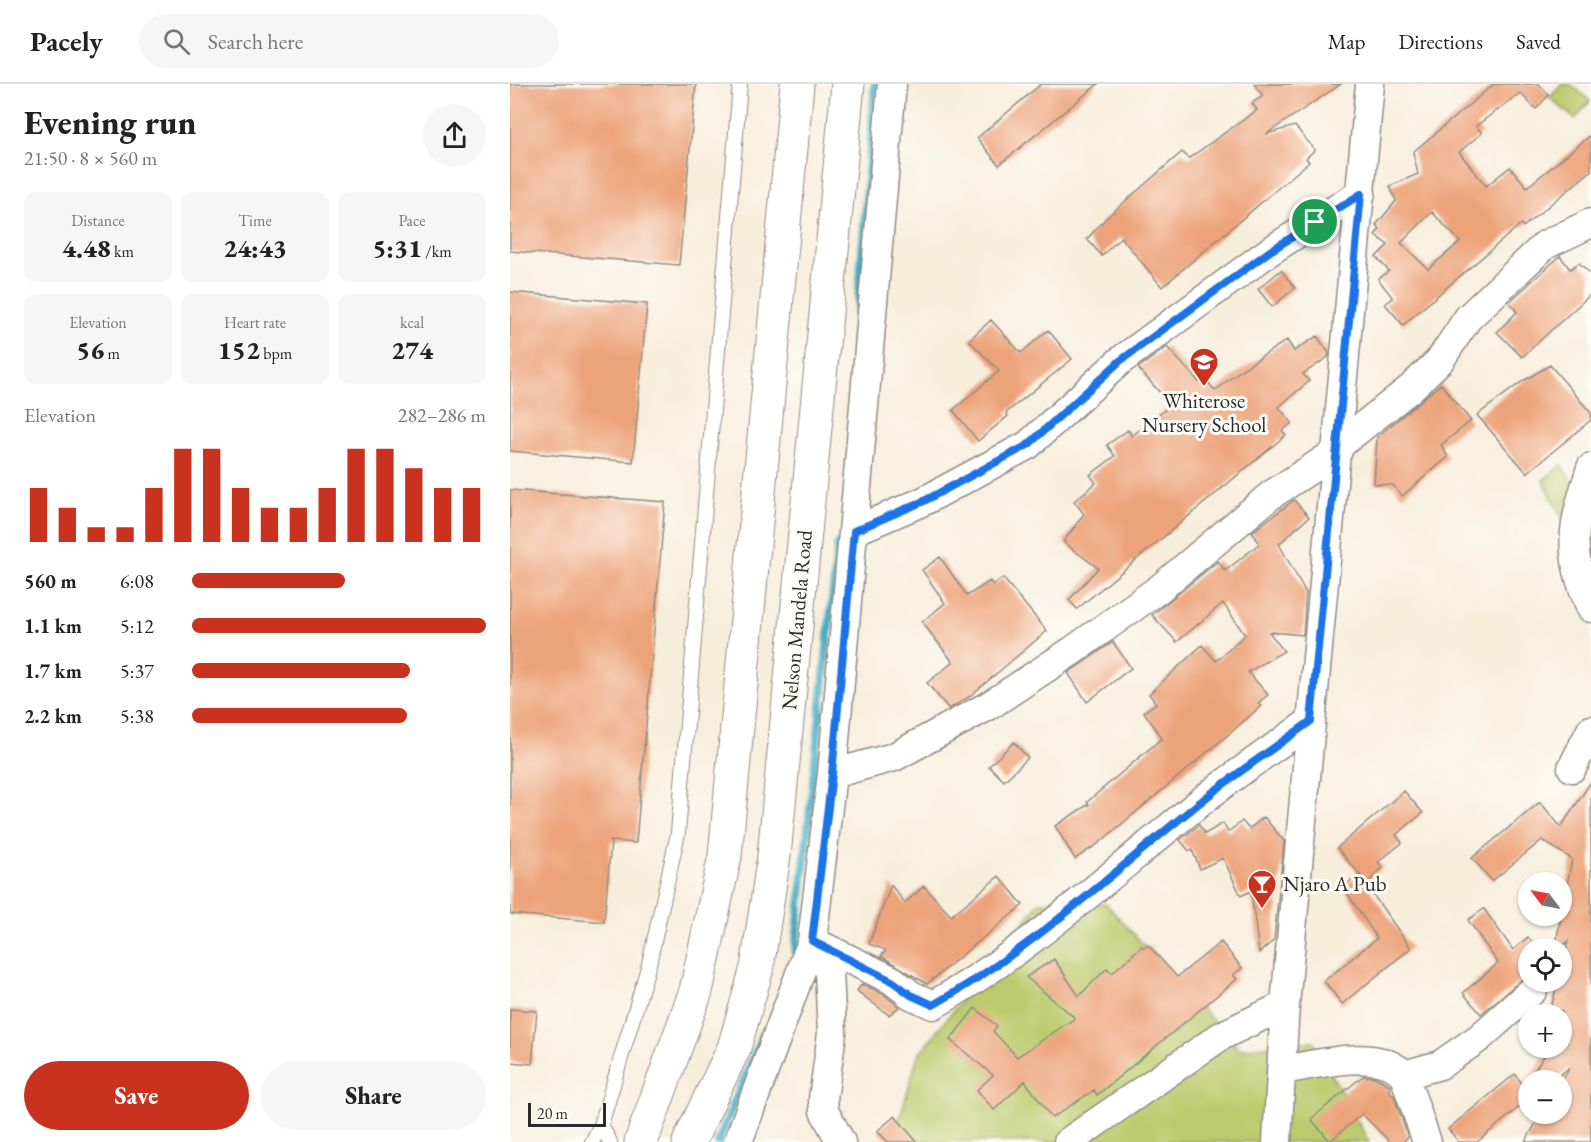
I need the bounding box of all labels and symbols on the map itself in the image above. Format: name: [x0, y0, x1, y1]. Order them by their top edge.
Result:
pin: [1289, 196, 1340, 247]
school or university icon: Whiterose Nursery School: [1188, 346, 1220, 388]
place label: Whiterose Nursery School: [1142, 387, 1266, 438]
street label: Nelson Mandela Road: [775, 528, 818, 711]
bar icon: Njaro A Pub: [1246, 868, 1278, 910]
place label: Njaro A Pub: [1283, 870, 1387, 897]
north arrow: [1518, 872, 1572, 926]
scale bar: [528, 1100, 606, 1128]

